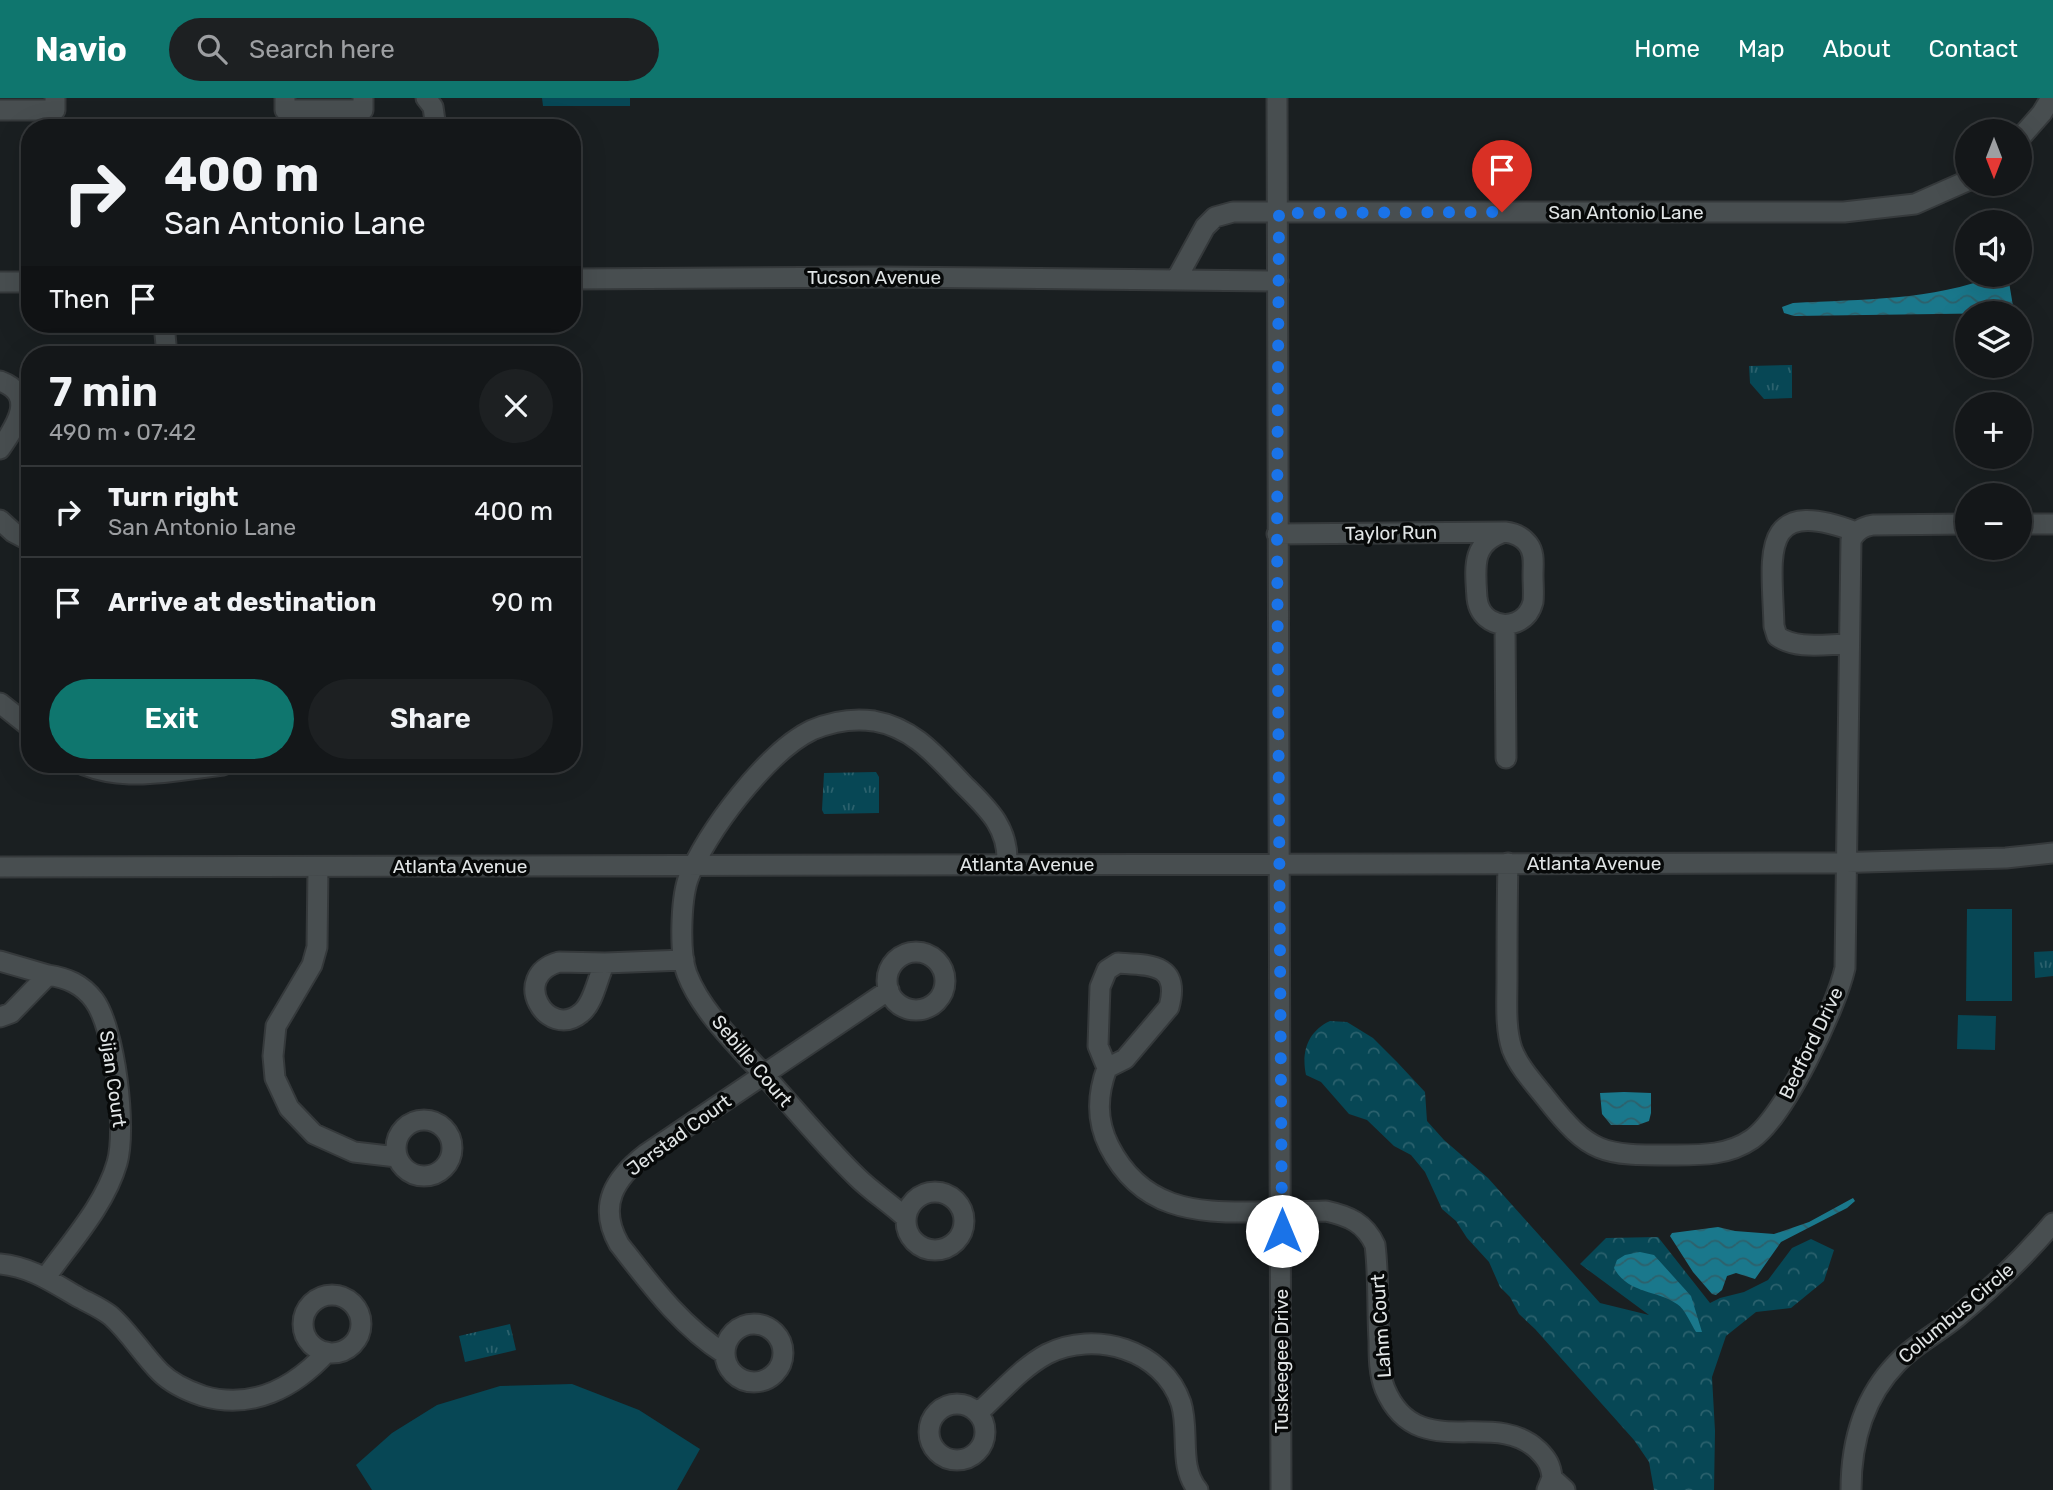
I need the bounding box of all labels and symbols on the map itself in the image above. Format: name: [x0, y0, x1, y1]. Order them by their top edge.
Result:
north arrow: [1955, 119, 2032, 196]
pin: [1472, 140, 1532, 212]
street label: San Antonio Lane: [1548, 201, 1704, 224]
street label: Tucson Avenue: [807, 266, 941, 289]
street label: Taylor Run: [1345, 521, 1437, 545]
street label: Atlanta Avenue: [1527, 852, 1661, 875]
street label: Atlanta Avenue: [960, 853, 1094, 876]
street label: Atlanta Avenue: [393, 855, 527, 878]
street label: Bedford Drive: [1774, 983, 1848, 1103]
street label: Sebille Court: [707, 1010, 797, 1112]
street label: Sijan Court: [95, 1029, 131, 1129]
street label: Jerstad Court: [622, 1089, 736, 1180]
position arrow: [1245, 1194, 1319, 1268]
street label: Columbus Circle: [1894, 1258, 2018, 1368]
street label: Lahm Court: [1366, 1273, 1396, 1379]
street label: Tuskeegee Drive: [1270, 1289, 1293, 1433]

